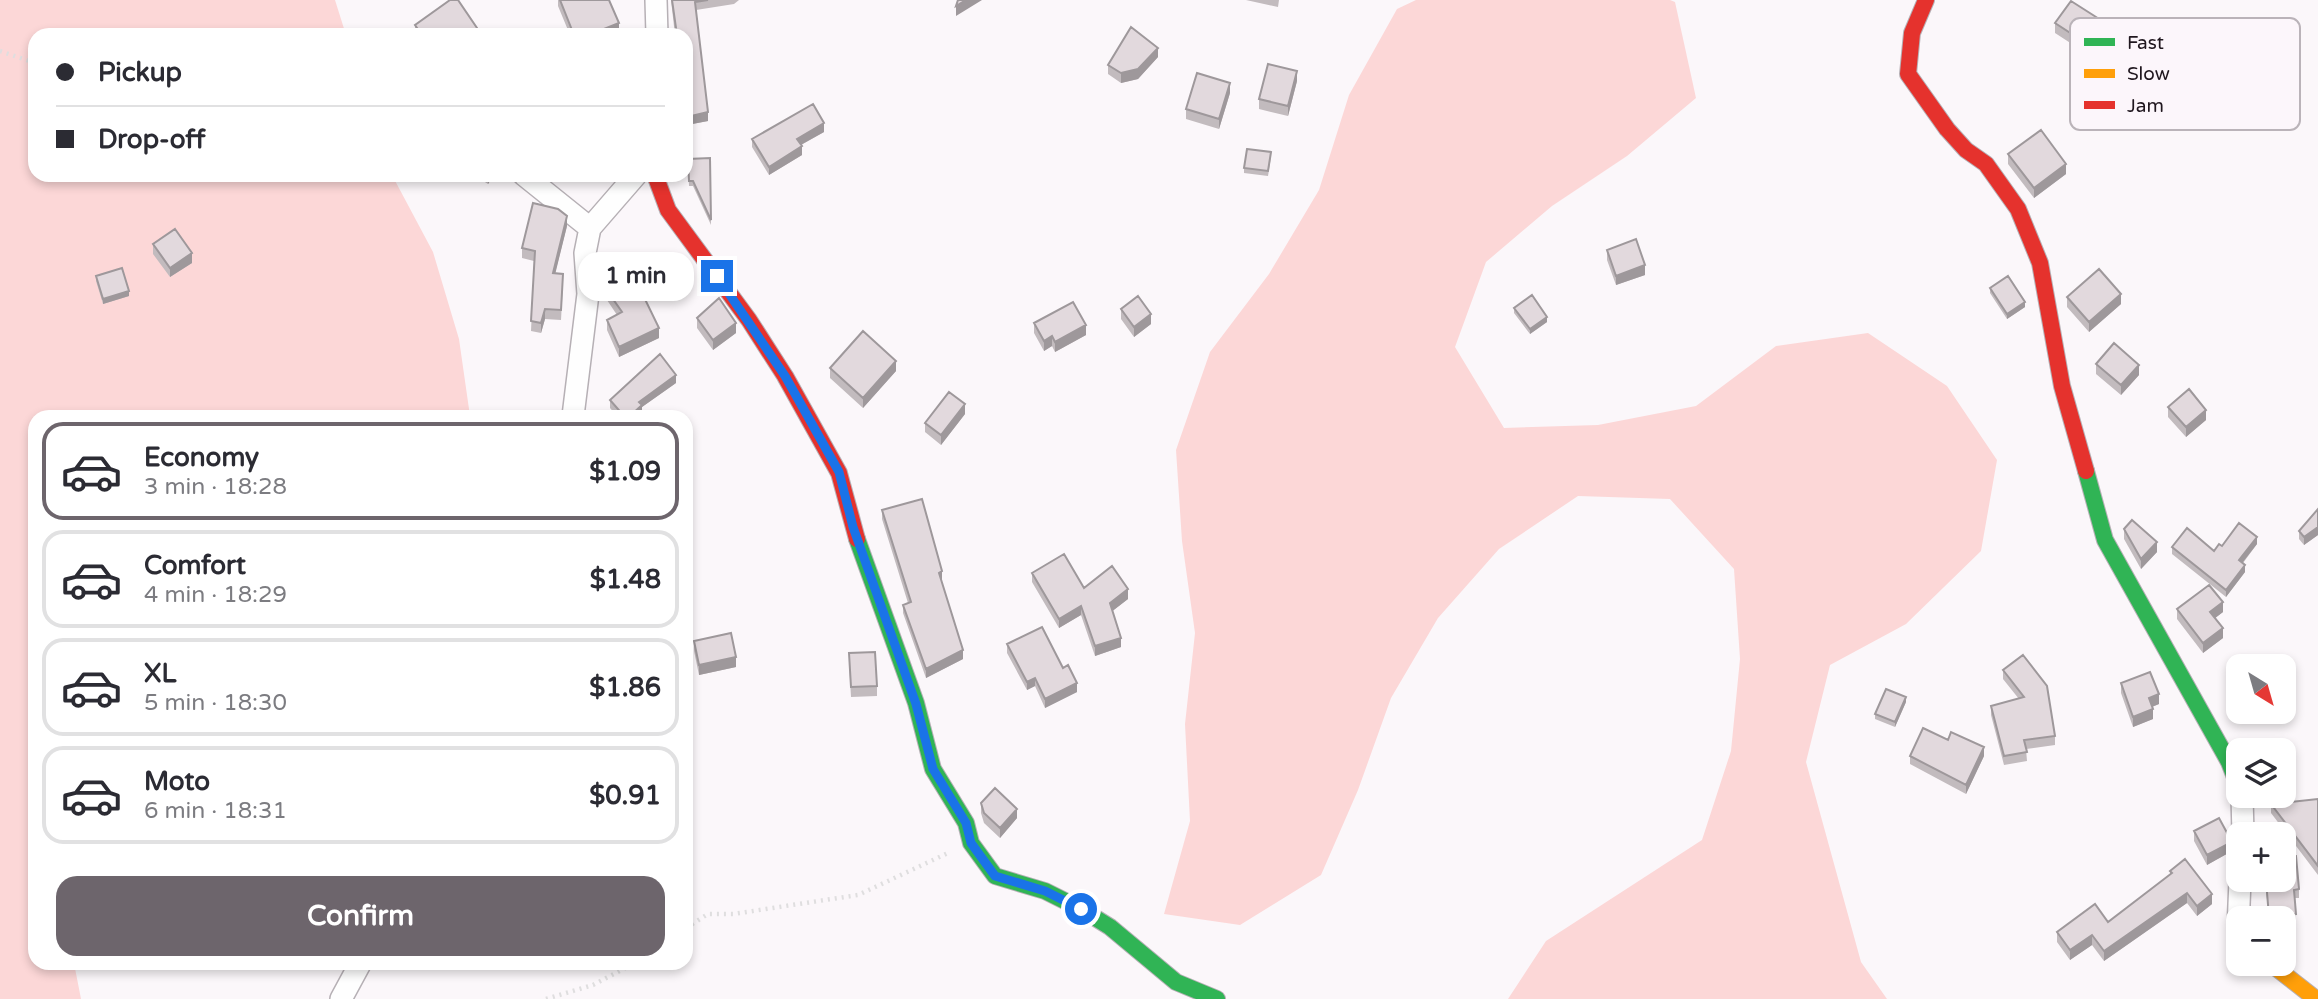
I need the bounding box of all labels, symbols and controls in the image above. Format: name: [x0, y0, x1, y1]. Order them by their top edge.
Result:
legend: [2070, 18, 2300, 130]
text: Fast: [2127, 32, 2164, 54]
text: Pickup: [98, 57, 182, 88]
text: Slow: [2127, 63, 2170, 85]
text: Jam: [2127, 95, 2164, 117]
text: Drop-off: [98, 124, 205, 155]
callout: 1 min: [577, 252, 692, 300]
route end: [701, 260, 733, 292]
text: 1 min: [605, 262, 667, 290]
icon: car: [60, 440, 123, 503]
text: Economy: [144, 442, 259, 473]
text: $1.09: [589, 456, 661, 487]
text: 3 min · 18:28: [144, 473, 287, 501]
icon: car: [60, 548, 123, 611]
text: Comfort: [144, 550, 246, 581]
text: $1.48: [590, 564, 661, 595]
text: 4 min · 18:29: [144, 581, 287, 609]
north arrow: [2226, 654, 2296, 724]
map controls: [2226, 654, 2296, 976]
icon: car: [60, 656, 123, 719]
text: XL: [144, 658, 176, 689]
text: $1.86: [589, 672, 661, 703]
text: 5 min · 18:30: [144, 689, 287, 717]
button: layers: [2226, 738, 2296, 808]
icon: car: [60, 764, 123, 827]
text: Moto: [144, 766, 210, 797]
text: $0.91: [589, 780, 661, 811]
text: 6 min · 18:31: [144, 797, 287, 825]
button: +: [2226, 822, 2296, 892]
button: Confirm: [56, 876, 665, 956]
route start: [1065, 893, 1097, 925]
button: −: [2226, 906, 2296, 976]

